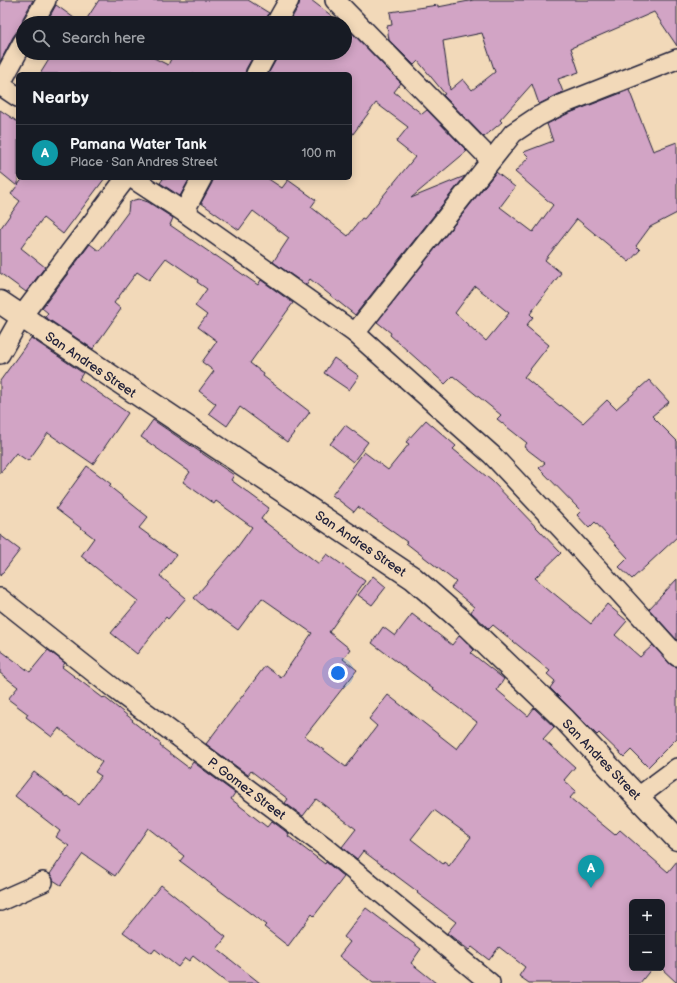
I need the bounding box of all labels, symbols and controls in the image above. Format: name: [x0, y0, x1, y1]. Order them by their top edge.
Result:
search box: [16, 16, 352, 60]
icon: search: [30, 27, 52, 49]
text: Search here: [62, 29, 145, 48]
text: Nearby: [32, 88, 89, 108]
text: Pamana Water Tank: [70, 135, 207, 154]
text: A: [41, 145, 49, 161]
text: 100 m: [301, 145, 336, 161]
text: Place · San Andres Street: [70, 154, 218, 170]
street label: San Andres Street: [42, 328, 139, 401]
street label: San Andres Street: [312, 507, 409, 580]
your location: [328, 663, 348, 683]
street label: San Andres Street: [559, 716, 644, 803]
street label: P. Gomez Street: [204, 754, 289, 823]
pin: A: [578, 855, 604, 888]
map controls: [629, 899, 665, 971]
button: +: [629, 899, 665, 935]
button: −: [629, 935, 665, 971]

